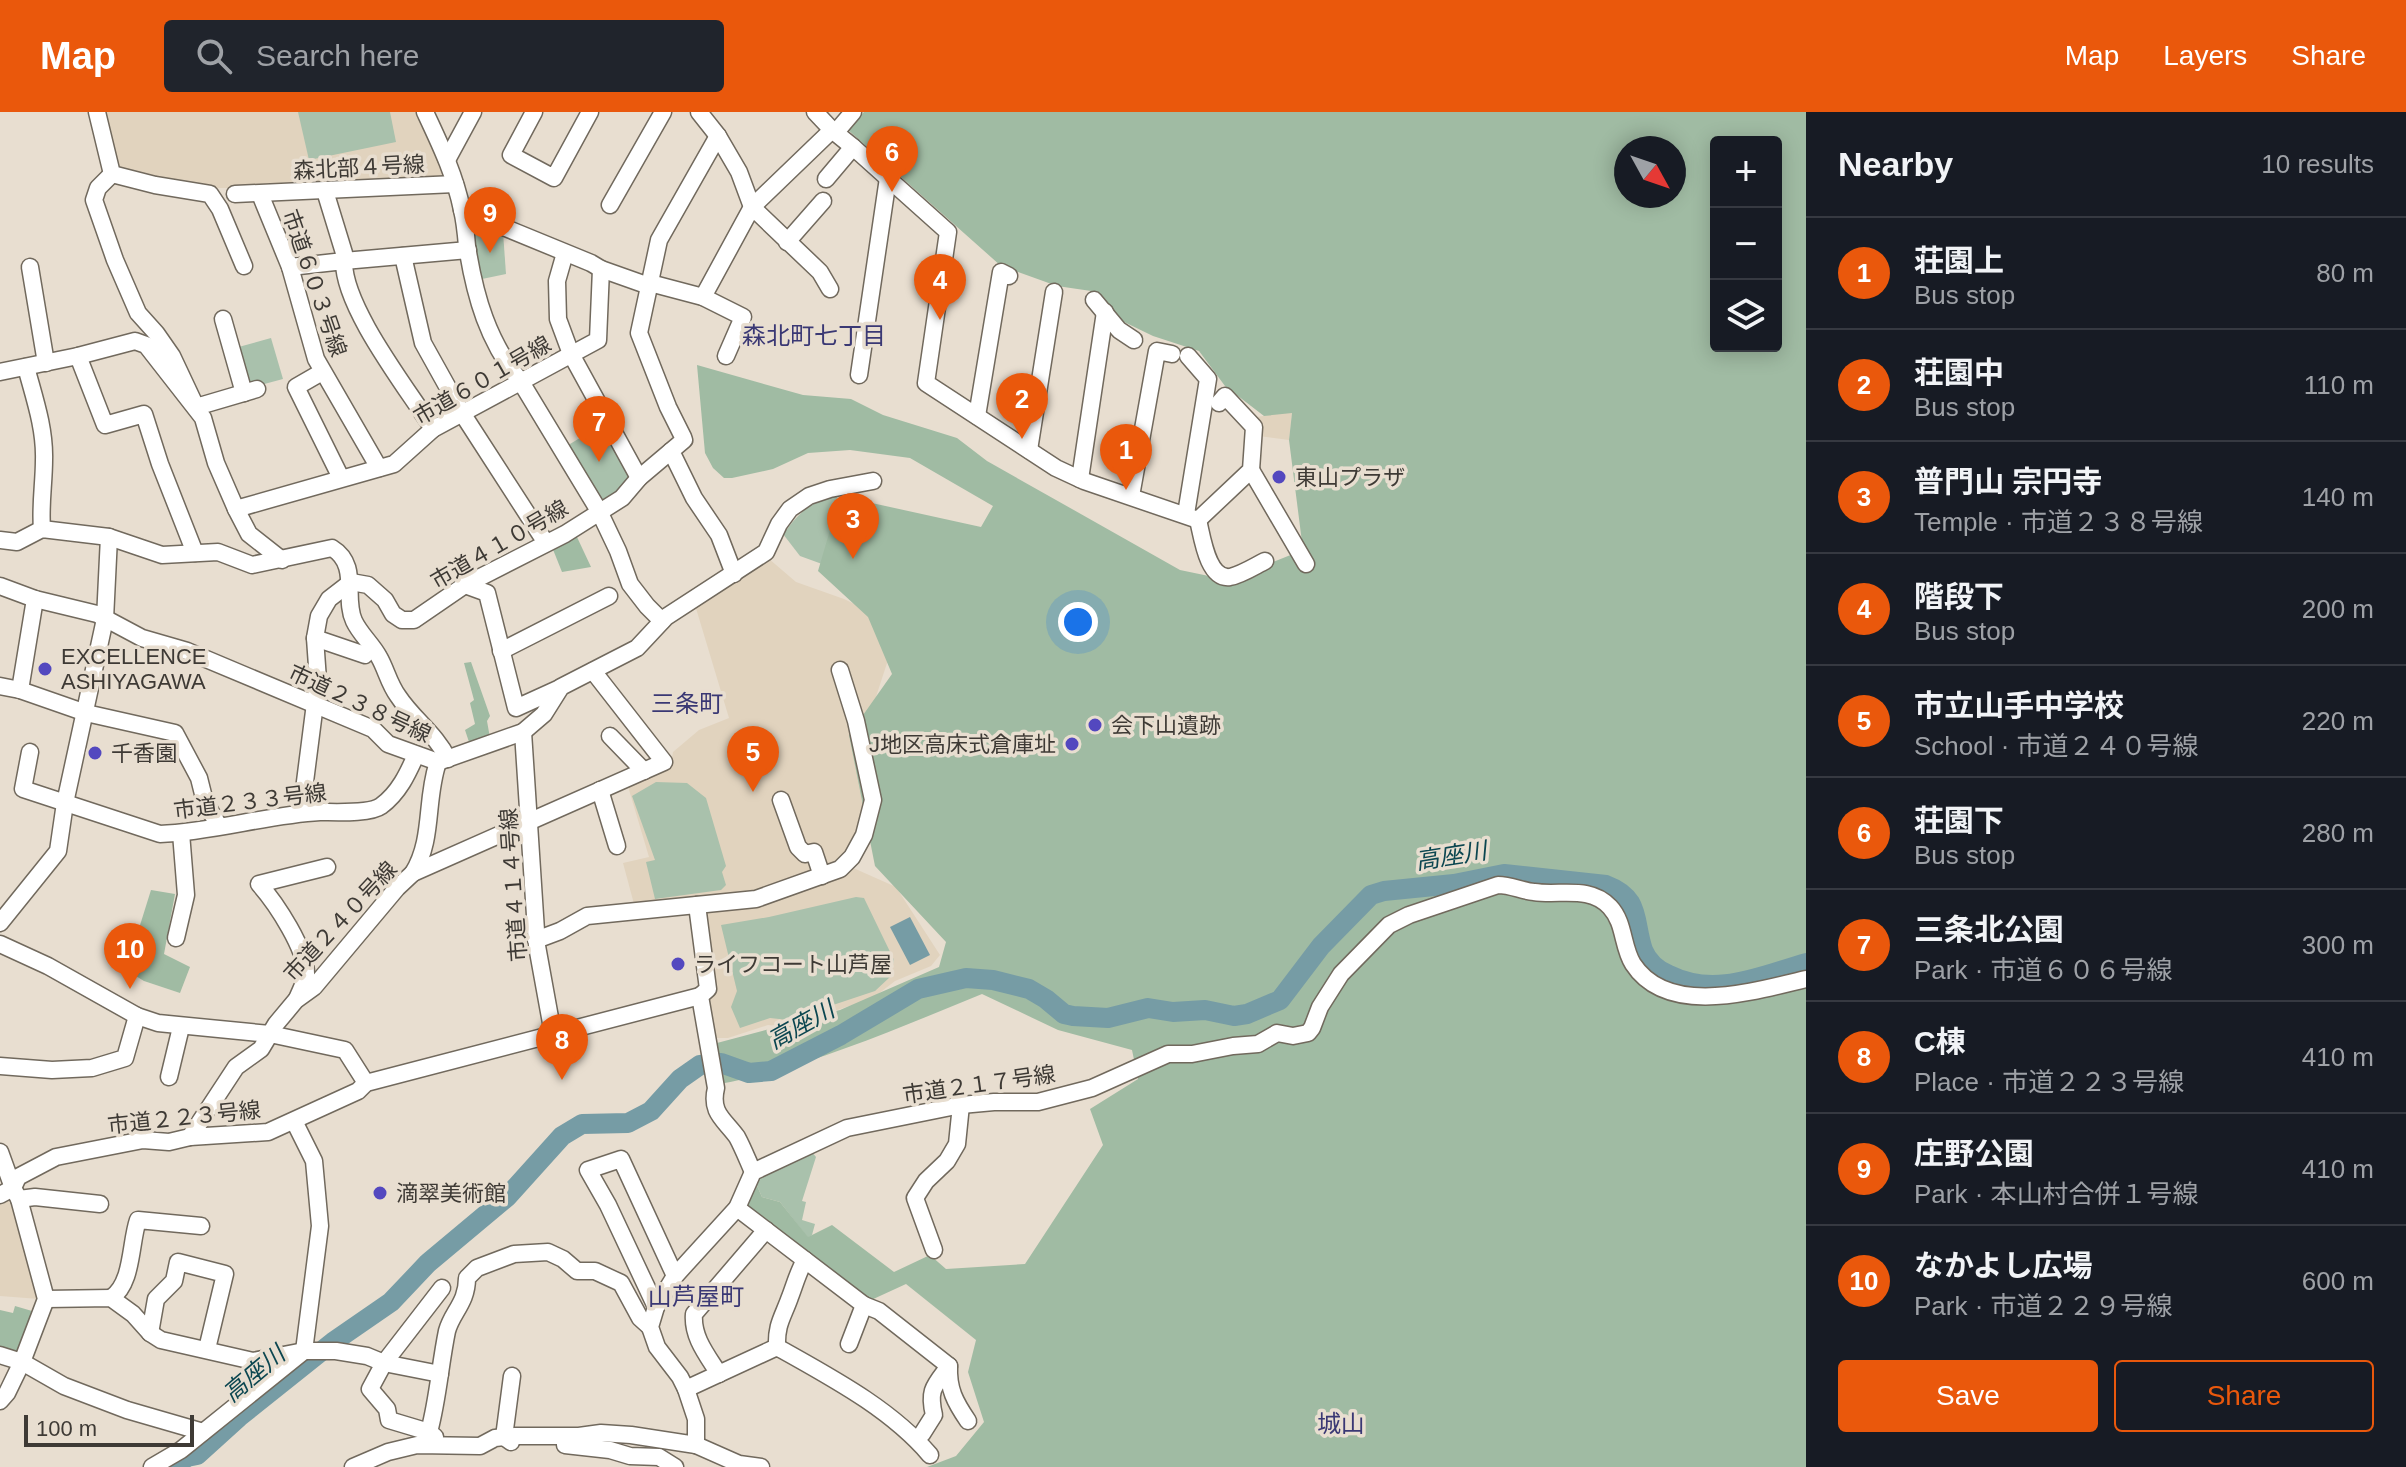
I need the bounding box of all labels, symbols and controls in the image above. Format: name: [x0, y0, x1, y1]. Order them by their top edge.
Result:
search box: [164, 20, 724, 92]
icon: search: [192, 34, 236, 78]
text: Map: [40, 35, 116, 77]
text: Search here: [256, 39, 419, 72]
text: Map: [2065, 40, 2119, 71]
text: Layers: [2163, 40, 2247, 71]
text: Share: [2291, 40, 2366, 71]
pin: 6: [866, 126, 918, 192]
north arrow: [1614, 136, 1686, 208]
map controls: [1710, 136, 1782, 352]
button: +: [1710, 136, 1782, 208]
text: Nearby: [1838, 145, 1953, 183]
text: 10 results: [2261, 149, 2374, 179]
street label: 森北部４号線: [292, 152, 426, 183]
pin: 9: [464, 187, 516, 253]
street label: 市道６０３号線: [278, 206, 351, 360]
button: −: [1710, 208, 1782, 280]
text: 荘園上: [1914, 244, 2004, 277]
pin: 4: [914, 254, 966, 320]
text: 1: [1857, 258, 1871, 288]
text: 80 m: [2316, 258, 2374, 288]
button: layers: [1710, 280, 1782, 352]
text: Bus stop: [1914, 280, 2015, 310]
district label: 森北町七丁目: [742, 322, 886, 349]
street label: 市道６０１号線: [409, 331, 555, 430]
text: 荘園中: [1914, 356, 2004, 389]
text: 2: [1857, 370, 1871, 400]
text: 110 m: [2304, 370, 2374, 400]
pin: 2: [996, 373, 1048, 439]
text: Bus stop: [1914, 392, 2015, 422]
pin: 7: [573, 396, 625, 462]
pin: 1: [1100, 424, 1152, 490]
place label: 東山プラザ: [1295, 465, 1405, 490]
text: 普門山 宗円寺: [1914, 465, 2102, 498]
marker: 東山プラザ: [1270, 468, 1288, 486]
text: 3: [1857, 482, 1871, 512]
text: 140 m: [2302, 482, 2374, 512]
pin: 3: [827, 493, 879, 559]
street label: 市道４１０号線: [426, 495, 572, 594]
text: Temple · 市道２３８号線: [1914, 507, 2203, 537]
text: 階段下: [1914, 580, 2004, 613]
text: 4: [1857, 594, 1871, 624]
text: 200 m: [2302, 594, 2374, 624]
your location: [1058, 602, 1098, 642]
text: Bus stop: [1914, 616, 2015, 646]
place label: EXCELLENCE ASHIYAGAWA: [61, 644, 207, 694]
marker: EXCELLENCE ASHIYAGAWA: [36, 660, 54, 678]
street label: 市道２３８号線: [285, 660, 435, 747]
text: 市立山手中学校: [1914, 689, 2124, 722]
district label: 三条町: [651, 690, 723, 717]
text: 5: [1857, 706, 1871, 736]
text: 220 m: [2302, 706, 2374, 736]
place label: 会下山遺跡: [1111, 713, 1221, 738]
marker: 会下山遺跡: [1086, 716, 1104, 734]
pin: 5: [727, 726, 779, 792]
text: School · 市道２４０号線: [1914, 731, 2199, 761]
place label: J地区高床式倉庫址: [869, 732, 1056, 757]
marker: J地区高床式倉庫址: [1063, 735, 1081, 753]
place label: 千香園: [111, 741, 177, 766]
marker: 千香園: [86, 744, 104, 762]
street label: 市道２３３号線: [172, 780, 328, 823]
text: 荘園下: [1914, 804, 2004, 837]
street label: 市道４１４号線: [496, 807, 531, 963]
text: 6: [1857, 818, 1871, 848]
text: 280 m: [2302, 818, 2374, 848]
water label: 高座川: [1413, 836, 1492, 874]
text: Bus stop: [1914, 840, 2015, 870]
street label: 市道２４０号線: [279, 856, 402, 986]
text: 三条北公園: [1914, 913, 2064, 946]
pin: 10: [104, 923, 156, 989]
text: 7: [1857, 930, 1871, 960]
text: 300 m: [2302, 930, 2374, 960]
place label: ライフコート山芦屋: [694, 952, 892, 977]
marker: ライフコート山芦屋: [669, 955, 687, 973]
text: Park · 市道６０６号線: [1914, 955, 2173, 985]
water label: 高座川: [763, 994, 841, 1054]
pin: 8: [536, 1014, 588, 1080]
text: C棟: [1914, 1025, 1966, 1058]
text: 8: [1857, 1042, 1871, 1072]
text: 410 m: [2302, 1042, 2374, 1072]
street label: 市道２１７号線: [901, 1061, 1057, 1108]
text: Place · 市道２２３号線: [1914, 1067, 2184, 1097]
street label: 市道２２３号線: [106, 1097, 262, 1138]
text: 庄野公園: [1914, 1137, 2034, 1170]
text: 9: [1857, 1154, 1871, 1184]
text: 410 m: [2302, 1154, 2374, 1184]
text: Park · 本山村合併１号線: [1914, 1179, 2199, 1209]
place label: 滴翠美術館: [396, 1181, 506, 1206]
marker: 滴翠美術館: [371, 1184, 389, 1202]
text: なかよし広場: [1914, 1249, 2093, 1282]
text: 10: [1850, 1266, 1878, 1296]
text: 600 m: [2302, 1266, 2374, 1296]
district label: 山芦屋町: [648, 1283, 744, 1310]
text: Park · 市道２２９号線: [1914, 1291, 2173, 1321]
water label: 高座川: [217, 1338, 292, 1407]
button: Save: [1838, 1360, 2098, 1432]
button: Share: [2114, 1360, 2374, 1432]
district label: 城山: [1317, 1410, 1365, 1437]
scale bar: [24, 1411, 194, 1447]
text: 100 m: [36, 1416, 97, 1441]

